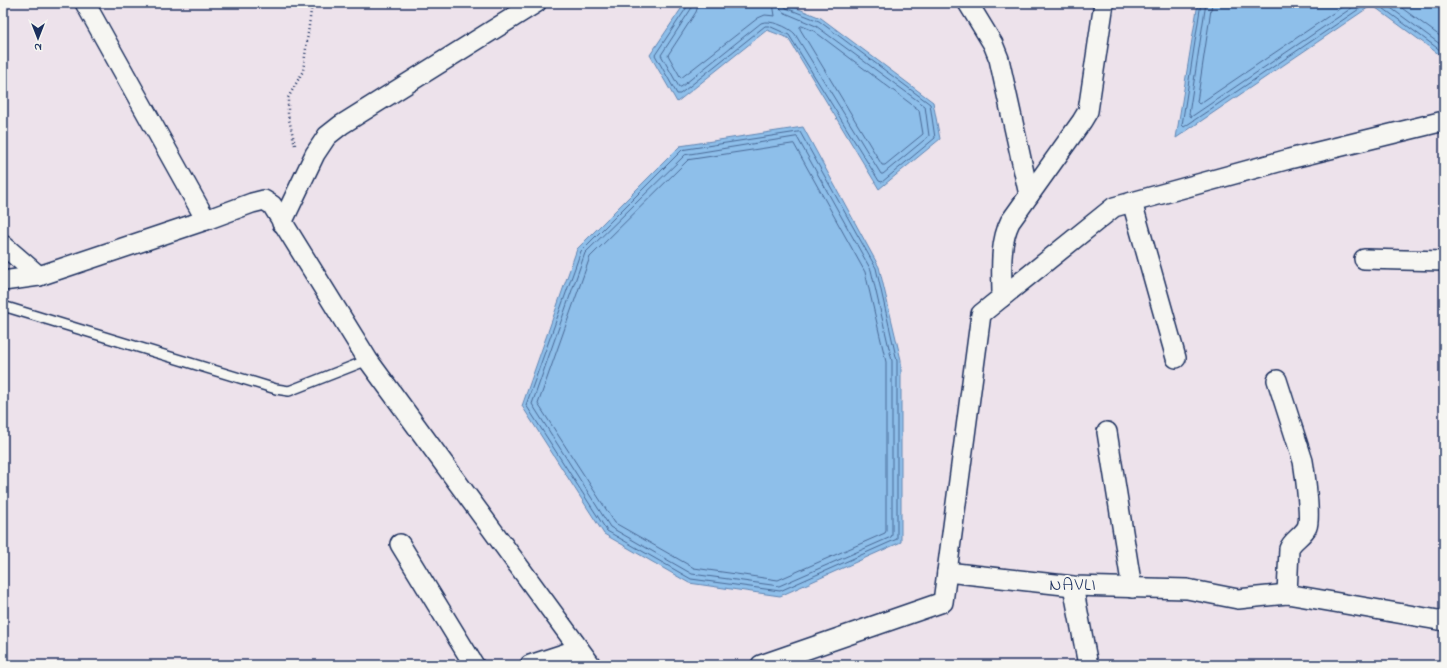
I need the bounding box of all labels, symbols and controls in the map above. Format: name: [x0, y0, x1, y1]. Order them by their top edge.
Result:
north arrow: [18, 18, 58, 58]
text: N: [34, 39, 42, 55]
district label: NAVLI: [1049, 573, 1097, 599]

